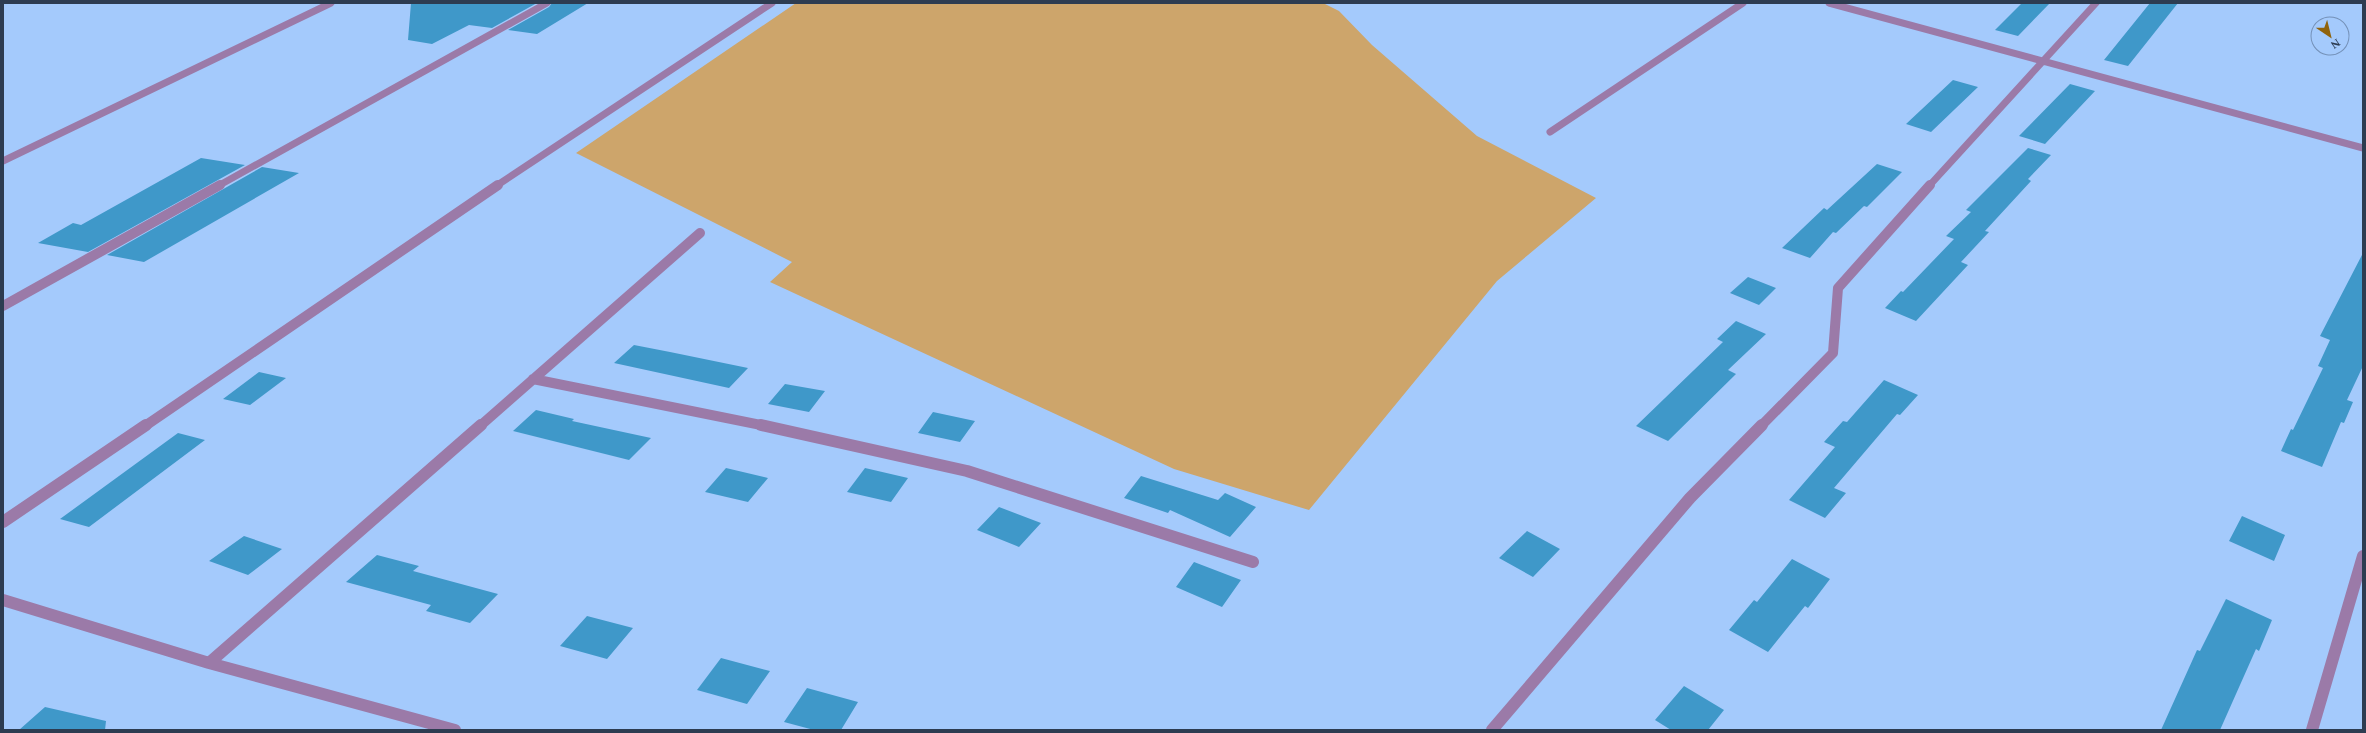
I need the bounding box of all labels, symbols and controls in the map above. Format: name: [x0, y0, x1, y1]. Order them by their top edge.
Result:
north arrow: [2310, 16, 2350, 56]
text: N: [2327, 34, 2344, 53]

